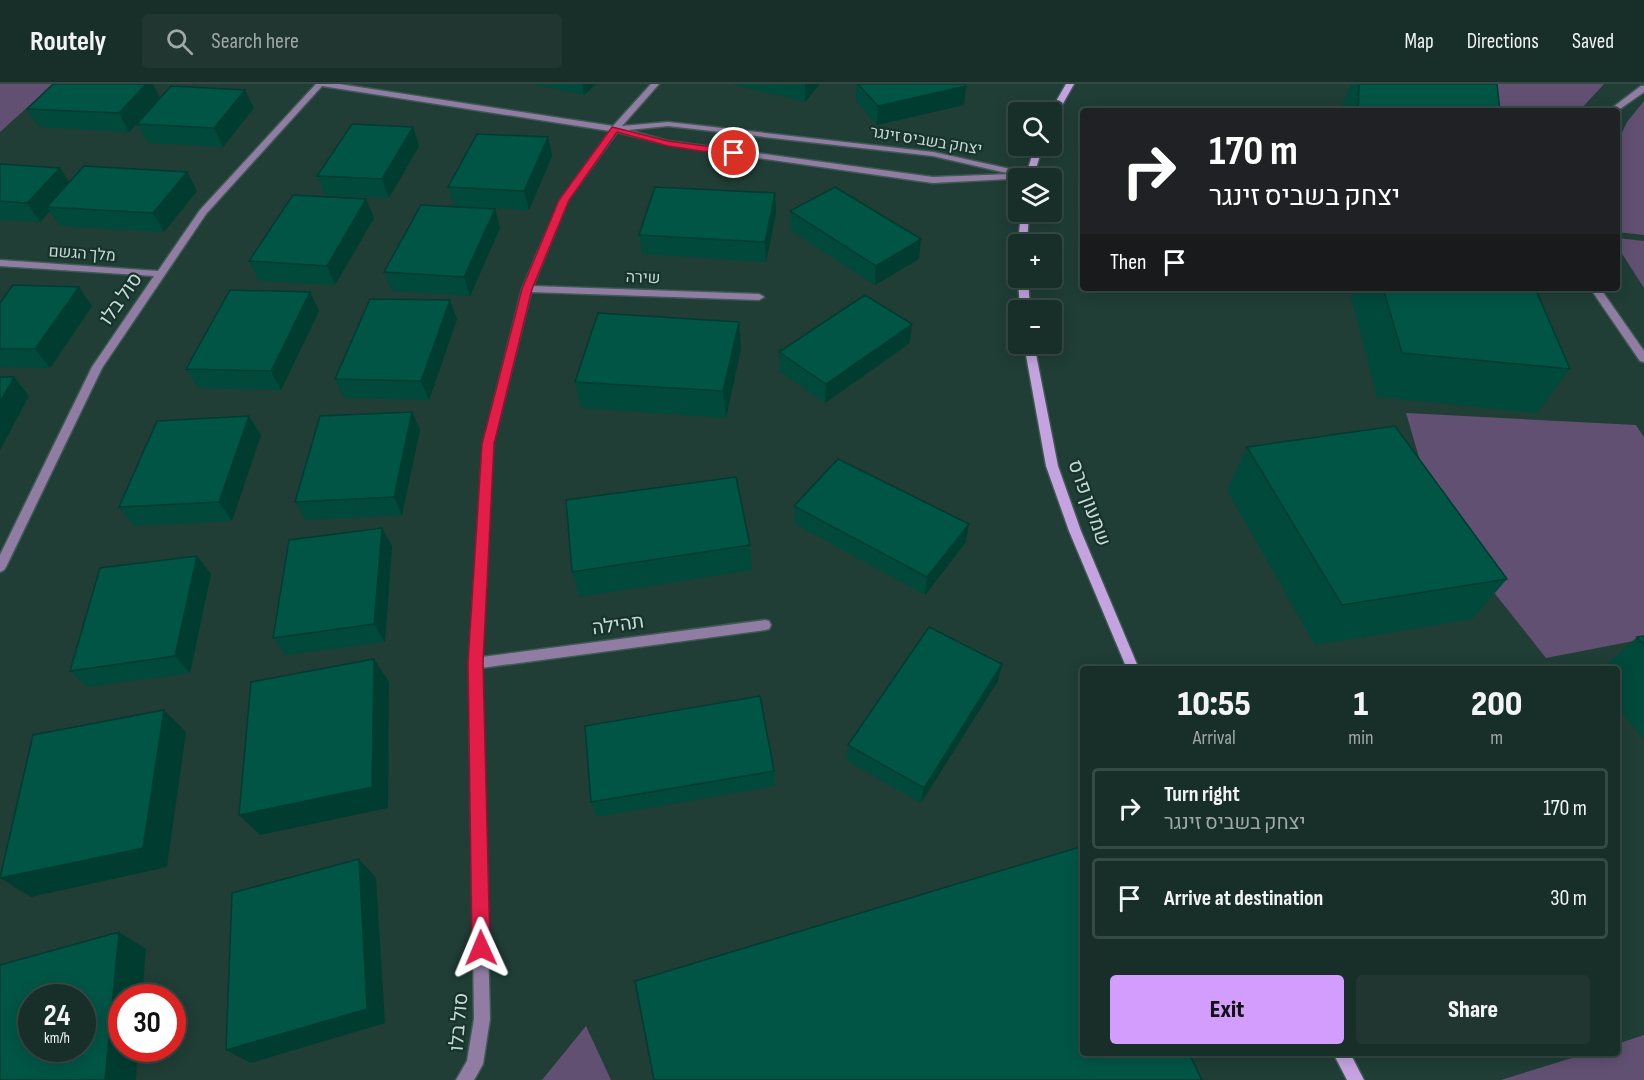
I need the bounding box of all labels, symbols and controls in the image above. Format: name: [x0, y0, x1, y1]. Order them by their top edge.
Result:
search box: [142, 14, 562, 68]
text: Routely: [30, 25, 106, 58]
icon: search: [163, 25, 196, 58]
text: Search here: [211, 28, 299, 55]
text: Map: [1404, 29, 1434, 54]
text: Directions: [1467, 29, 1539, 54]
text: Saved: [1572, 29, 1614, 54]
map controls: [1008, 102, 1062, 354]
button: search: [1008, 102, 1062, 156]
street label: יצחק בשביס זינגר: [869, 123, 983, 159]
text: 170 m: [1209, 126, 1298, 177]
pin: [708, 127, 759, 178]
icon: right: [1110, 132, 1188, 210]
icon: arrive: [717, 136, 750, 169]
button: layers: [1008, 168, 1062, 222]
text: יצחק בשביס זינגר: [1209, 181, 1400, 213]
button: +: [1008, 234, 1062, 288]
street label: מלך הגשם: [48, 242, 116, 266]
icon: arrive: [1158, 246, 1191, 279]
text: Then: [1110, 249, 1146, 276]
street label: סול בלו: [94, 268, 148, 330]
street label: שירה: [625, 268, 661, 288]
button: −: [1008, 300, 1062, 354]
street label: שמעון פרס: [1062, 457, 1116, 549]
street label: תהילה: [590, 609, 646, 641]
text: 10:55: [1178, 683, 1251, 726]
text: 1: [1354, 683, 1368, 726]
text: 200: [1471, 683, 1522, 726]
text: Arrival: [1193, 726, 1236, 750]
text: min: [1348, 726, 1373, 750]
text: m: [1490, 726, 1503, 750]
text: Turn right: [1164, 781, 1240, 808]
icon: right: [1113, 792, 1146, 825]
text: 170 m: [1543, 795, 1587, 822]
text: יצחק בשביס זינגר: [1164, 811, 1306, 835]
icon: arrive: [1113, 882, 1146, 915]
text: Arrive at destination: [1164, 885, 1323, 912]
text: 30 m: [1550, 885, 1587, 912]
position arrow: [449, 916, 513, 980]
button: Exit: [1110, 975, 1344, 1044]
button: Share: [1356, 975, 1590, 1044]
speed limit sign: 30: [108, 984, 186, 1062]
street label: סול בלו: [444, 992, 474, 1052]
text: 24: [44, 998, 70, 1034]
text: km/h: [44, 1029, 70, 1048]

